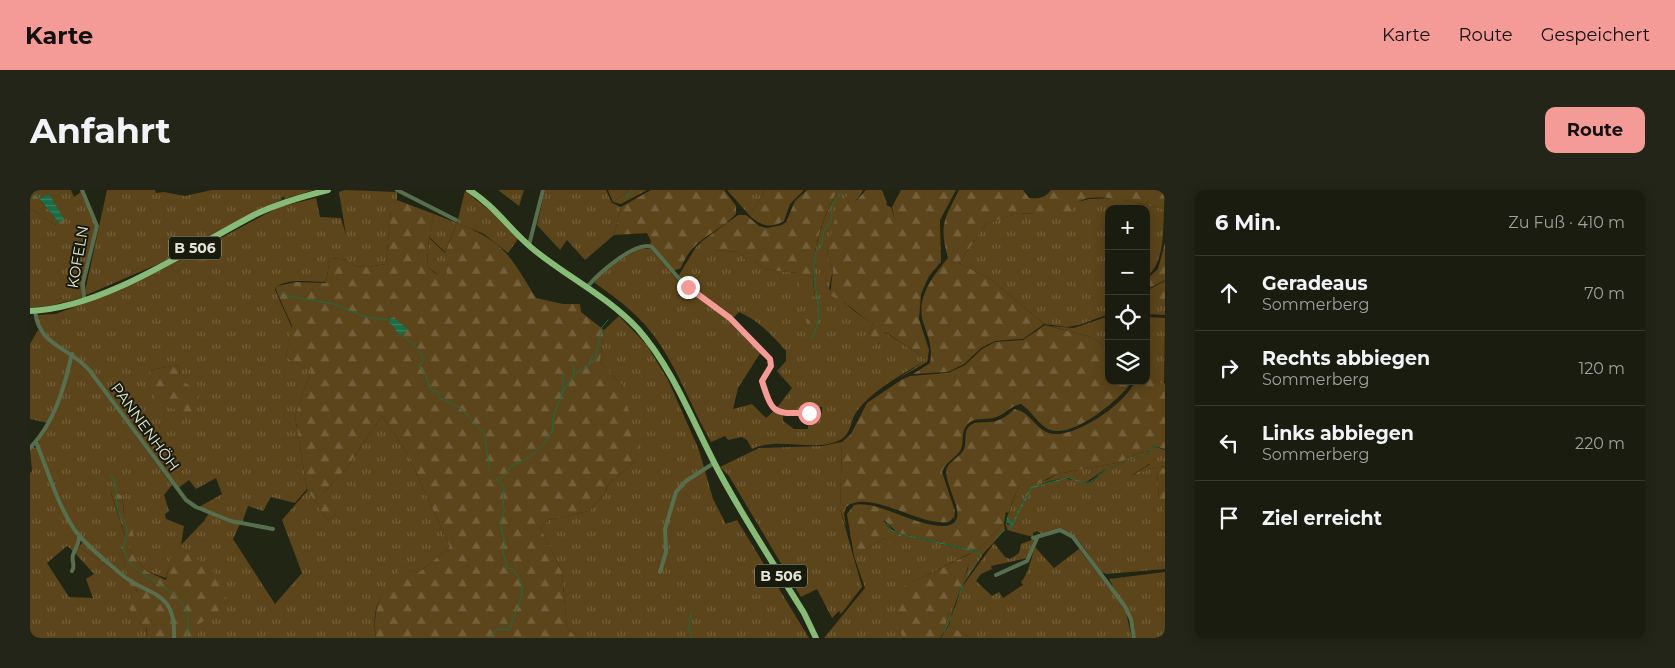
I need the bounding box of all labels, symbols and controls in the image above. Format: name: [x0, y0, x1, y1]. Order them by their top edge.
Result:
text: Karte: [25, 21, 93, 50]
text: Karte: [1382, 24, 1430, 46]
text: Route: [1458, 24, 1513, 46]
text: Gespeichert: [1541, 24, 1650, 46]
button: Route: [1545, 107, 1645, 153]
text: Anfahrt: [30, 109, 171, 152]
map controls: [1105, 205, 1150, 385]
button: +: [1105, 205, 1150, 250]
text: 6 Min.: [1215, 210, 1281, 235]
text: Zu Fuß · 410 m: [1508, 213, 1625, 232]
street label: KOFELN: [63, 224, 92, 290]
road number: B 506: [169, 236, 221, 260]
button: −: [1105, 250, 1150, 295]
text: Geradeaus: [1262, 272, 1368, 295]
route end: [677, 276, 700, 299]
icon: ahead: [1215, 279, 1243, 307]
text: 70 m: [1584, 284, 1625, 303]
button: locate: [1105, 295, 1150, 340]
text: Sommerberg: [1262, 295, 1369, 314]
button: layers: [1105, 340, 1150, 385]
text: Rechts abbiegen: [1262, 347, 1430, 370]
icon: right: [1215, 354, 1243, 382]
text: 120 m: [1578, 359, 1625, 378]
text: Sommerberg: [1262, 370, 1369, 389]
street label: PANNENHÖH: [107, 379, 184, 475]
route start: [798, 402, 821, 425]
text: Links abbiegen: [1262, 422, 1414, 445]
icon: left: [1215, 429, 1243, 457]
text: 220 m: [1575, 434, 1625, 453]
text: Sommerberg: [1262, 445, 1369, 464]
icon: arrive: [1215, 504, 1243, 532]
text: Ziel erreicht: [1262, 507, 1382, 530]
road number: B 506: [755, 564, 807, 588]

